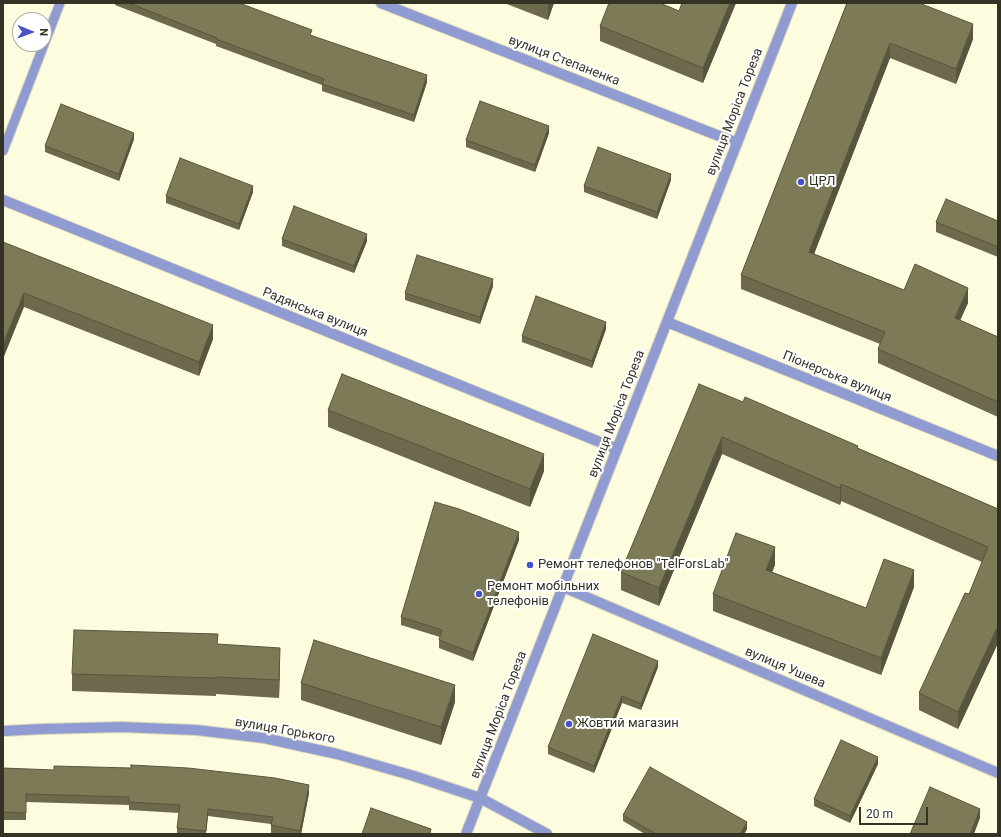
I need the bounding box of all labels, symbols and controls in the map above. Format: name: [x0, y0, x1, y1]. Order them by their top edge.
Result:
north arrow: [12, 12, 52, 52]
text: N: [37, 28, 50, 36]
street label: вулиця Степаненка: [506, 33, 622, 89]
street label: вулиця Моріса Тореза: [704, 46, 766, 178]
place label: ЦРЛ: [809, 174, 836, 190]
marker: ЦРЛ: [796, 177, 806, 187]
street label: Радянська вулиця: [260, 285, 370, 341]
street label: вулиця Моріса Тореза: [586, 348, 648, 480]
street label: Піонерська вулиця: [780, 348, 894, 406]
place label: Ремонт телефонов "TelForsLab": [538, 557, 729, 573]
marker: Ремонт телефонов "TelForsLab": [525, 560, 535, 570]
place label: Ремонт мобільних телефонів: [487, 579, 599, 610]
marker: Ремонт мобільних телефонів: [474, 589, 484, 599]
street label: вулиця Ушева: [742, 644, 828, 692]
street label: вулиця Моріса Тореза: [468, 649, 530, 781]
street label: вулиця Горького: [234, 715, 336, 747]
place label: Жовтий магазин: [577, 716, 679, 732]
marker: Жовтий магазин: [564, 719, 574, 729]
scale bar: [861, 799, 930, 825]
text: 20 m: [866, 807, 893, 821]

